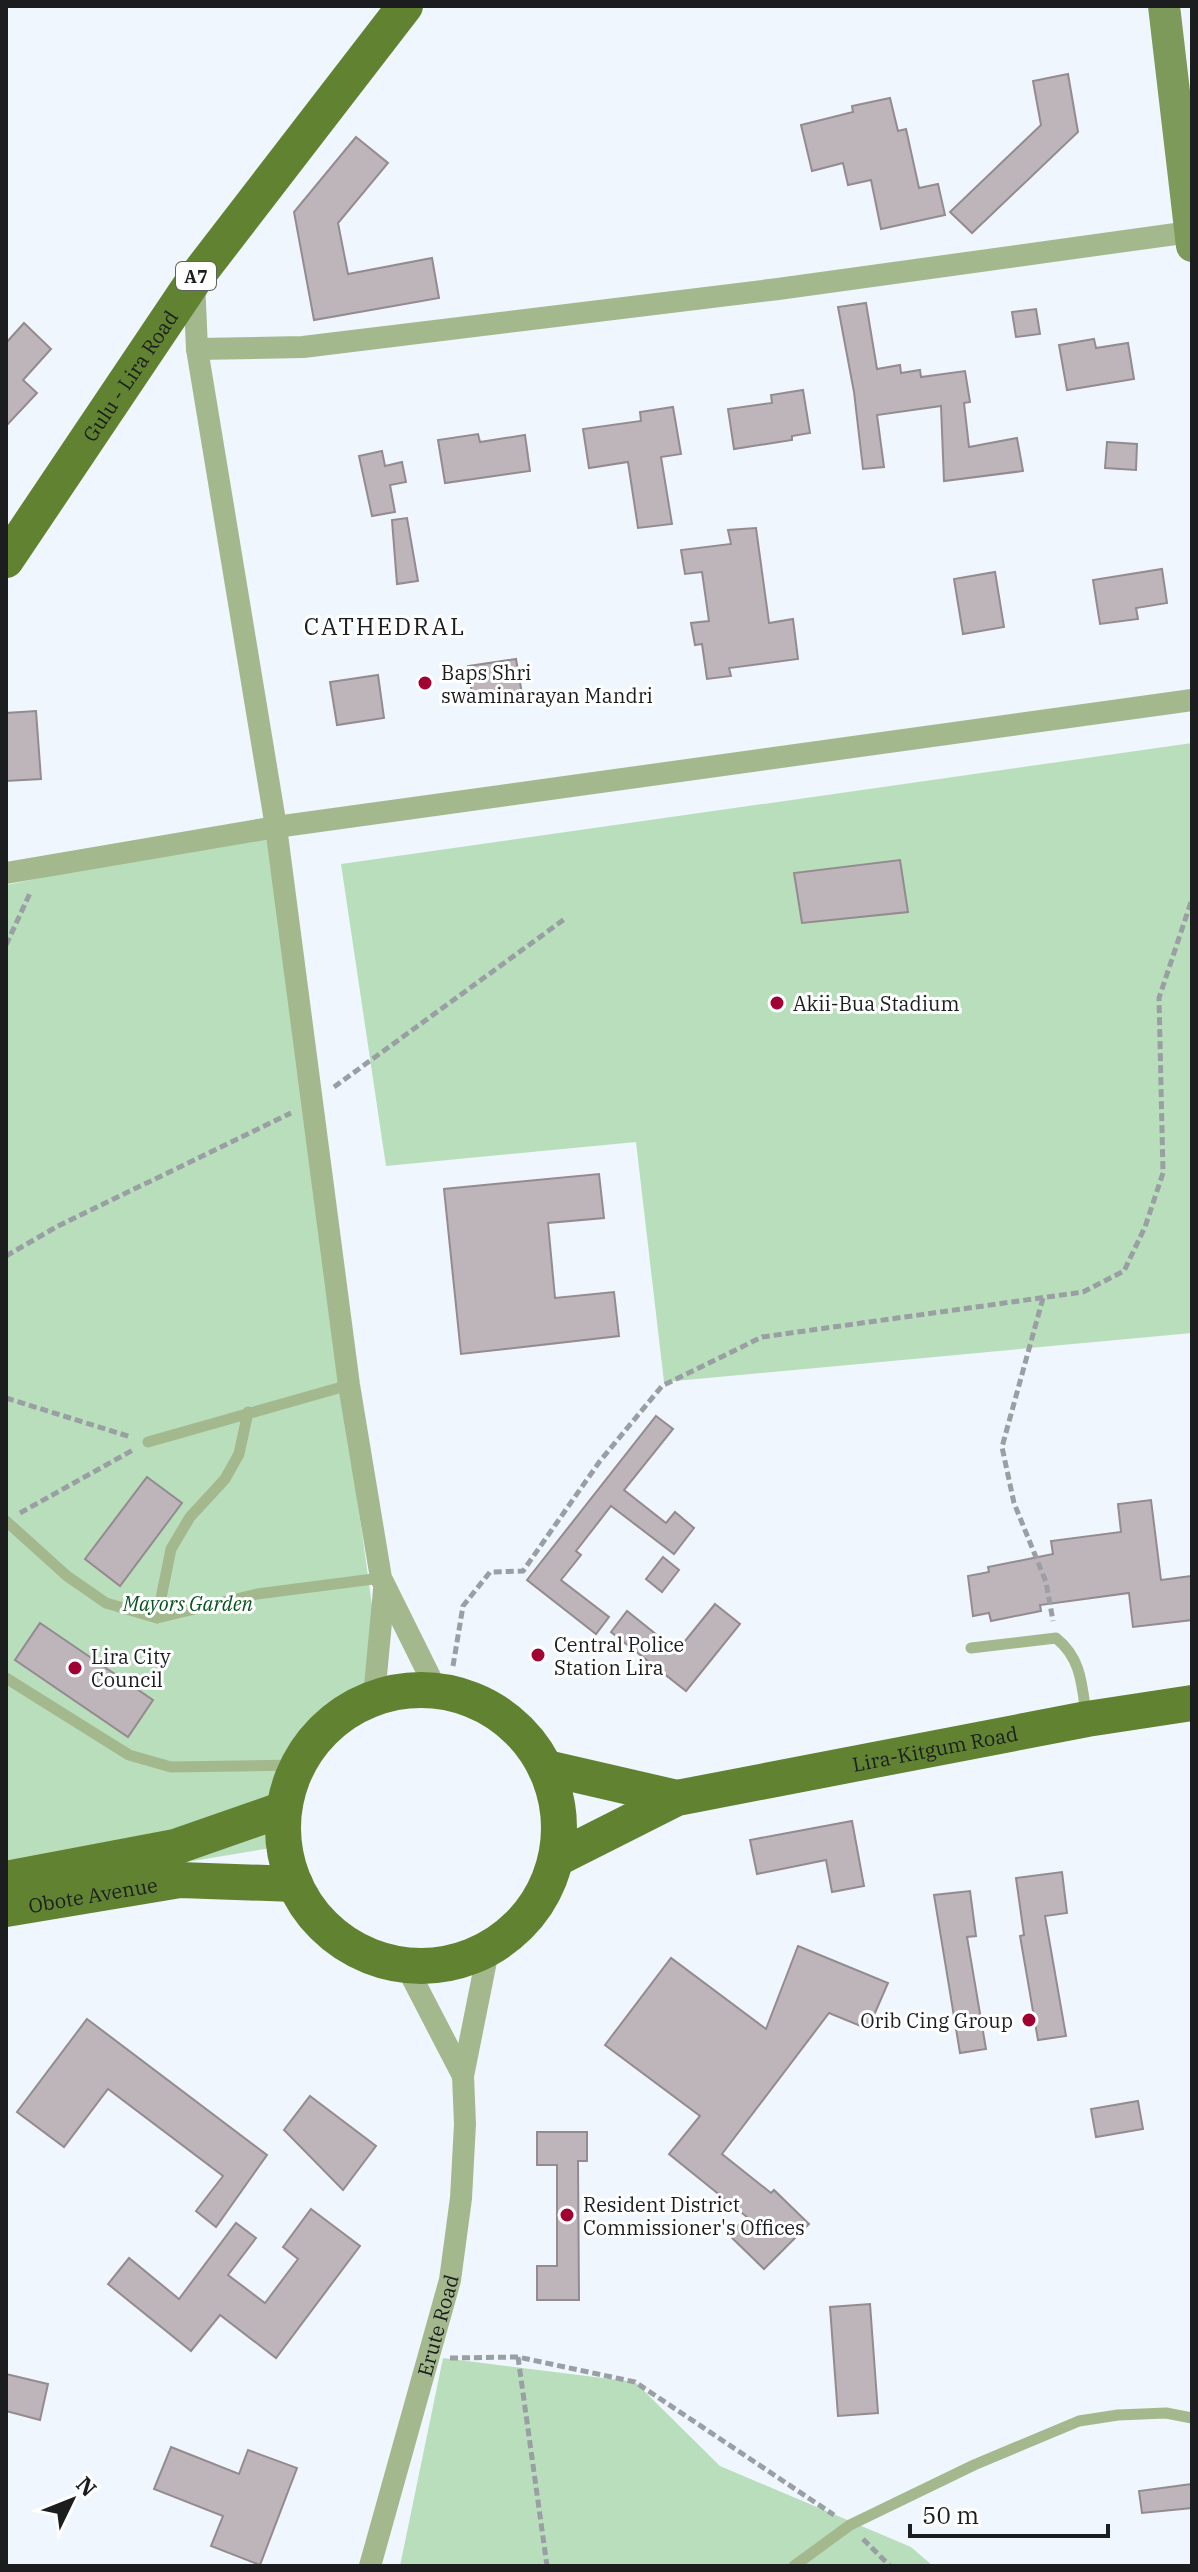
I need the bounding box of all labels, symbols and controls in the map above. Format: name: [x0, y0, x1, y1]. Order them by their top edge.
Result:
road number: A7: [176, 262, 216, 290]
street label: Gulu - Lira Road: [76, 305, 184, 447]
district label: CATHEDRAL: [304, 610, 466, 642]
place label: Baps Shri swaminarayan Mandri: [441, 659, 653, 709]
marker: Baps Shri swaminarayan Mandri: [416, 674, 434, 692]
place label: Akii-Bua Stadium: [793, 990, 959, 1017]
marker: Akii-Bua Stadium: [768, 994, 786, 1012]
park label: Mayors Garden: [122, 1590, 254, 1617]
place label: Central Police Station Lira: [554, 1631, 684, 1681]
place label: Lira City Council: [91, 1643, 171, 1693]
marker: Central Police Station Lira: [529, 1646, 547, 1664]
marker: Lira City Council: [66, 1659, 84, 1677]
street label: Lira-Kitgum Road: [850, 1719, 1020, 1777]
street label: Obote Avenue: [26, 1870, 159, 1919]
place label: Orib Cing Group: [860, 2007, 1013, 2034]
marker: Orib Cing Group: [1020, 2011, 1038, 2029]
place label: Resident District Commissioner's Offices: [583, 2191, 805, 2241]
marker: Resident District Commissioner's Offices: [558, 2206, 576, 2224]
street label: Erute Road: [410, 2271, 464, 2379]
north arrow: [32, 2460, 112, 2540]
text: N: [70, 2470, 104, 2502]
scale bar: [910, 2488, 1108, 2538]
text: 50 m: [922, 2499, 979, 2531]

